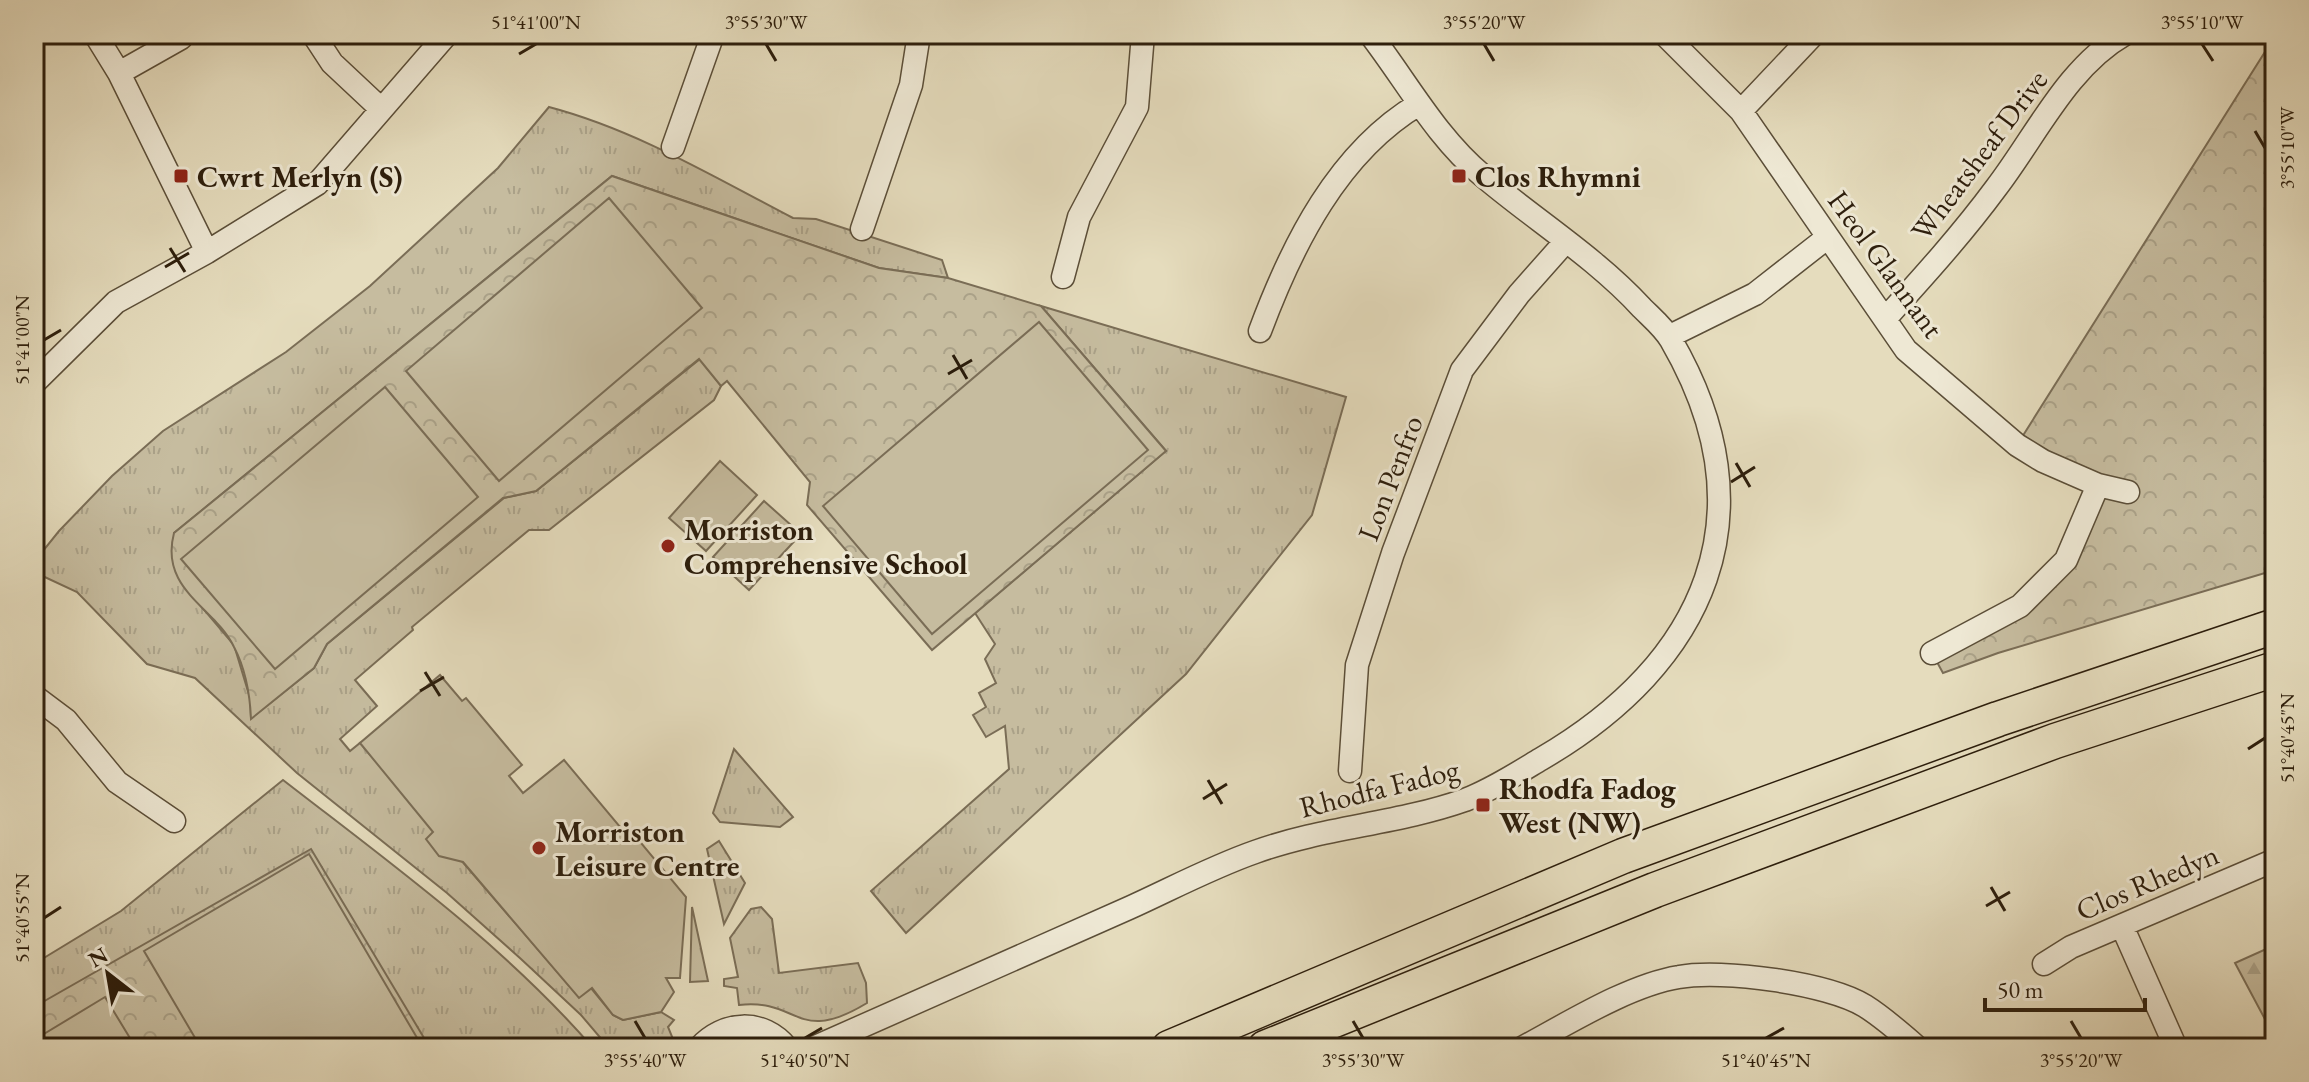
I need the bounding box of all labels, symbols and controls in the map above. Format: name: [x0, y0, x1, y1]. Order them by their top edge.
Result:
text: 51°41'00"N: [491, 9, 581, 35]
text: 3°55'30"W: [725, 9, 808, 35]
text: 3°55'20"W: [1443, 9, 1526, 35]
text: 3°55'10"W: [2161, 9, 2244, 35]
street label: Wheatsheaf Drive: [1902, 62, 2056, 248]
text: 3°55'10"W: [2274, 106, 2300, 189]
place label: Cwrt Merlyn (S): [197, 157, 403, 196]
place label: Clos Rhymni: [1475, 157, 1641, 196]
marker: Cwrt Merlyn (S): [172, 167, 190, 185]
marker: Clos Rhymni: [1450, 167, 1468, 185]
street label: Heol Glannant: [1819, 182, 1953, 346]
text: 51°41'00"N: [9, 295, 35, 385]
street label: Lon Penfro: [1348, 410, 1432, 546]
place label: Morriston Comprehensive School: [684, 510, 968, 583]
marker: Morriston Comprehensive School: [659, 537, 677, 555]
text: 51°40'45"N: [2274, 693, 2300, 783]
street label: Rhodfa Fadog: [1295, 749, 1464, 827]
place label: Rhodfa Fadog West (NW): [1499, 769, 1677, 842]
marker: Rhodfa Fadog West (NW): [1474, 796, 1492, 814]
place label: Morriston Leisure Centre: [555, 812, 740, 885]
street label: Clos Rhedyn: [2070, 834, 2224, 930]
marker: Morriston Leisure Centre: [530, 839, 548, 857]
text: 51°40'55"N: [9, 873, 35, 963]
north arrow: [68, 934, 148, 1014]
text: N: [83, 940, 113, 974]
scale bar: [1985, 962, 2145, 1012]
text: 50 m: [1997, 974, 2044, 1005]
text: 3°55'40"W: [604, 1047, 687, 1073]
text: 51°40'50"N: [760, 1047, 850, 1073]
text: 3°55'30"W: [1322, 1047, 1405, 1073]
text: 51°40'45"N: [1721, 1047, 1811, 1073]
text: 3°55'20"W: [2040, 1047, 2123, 1073]

